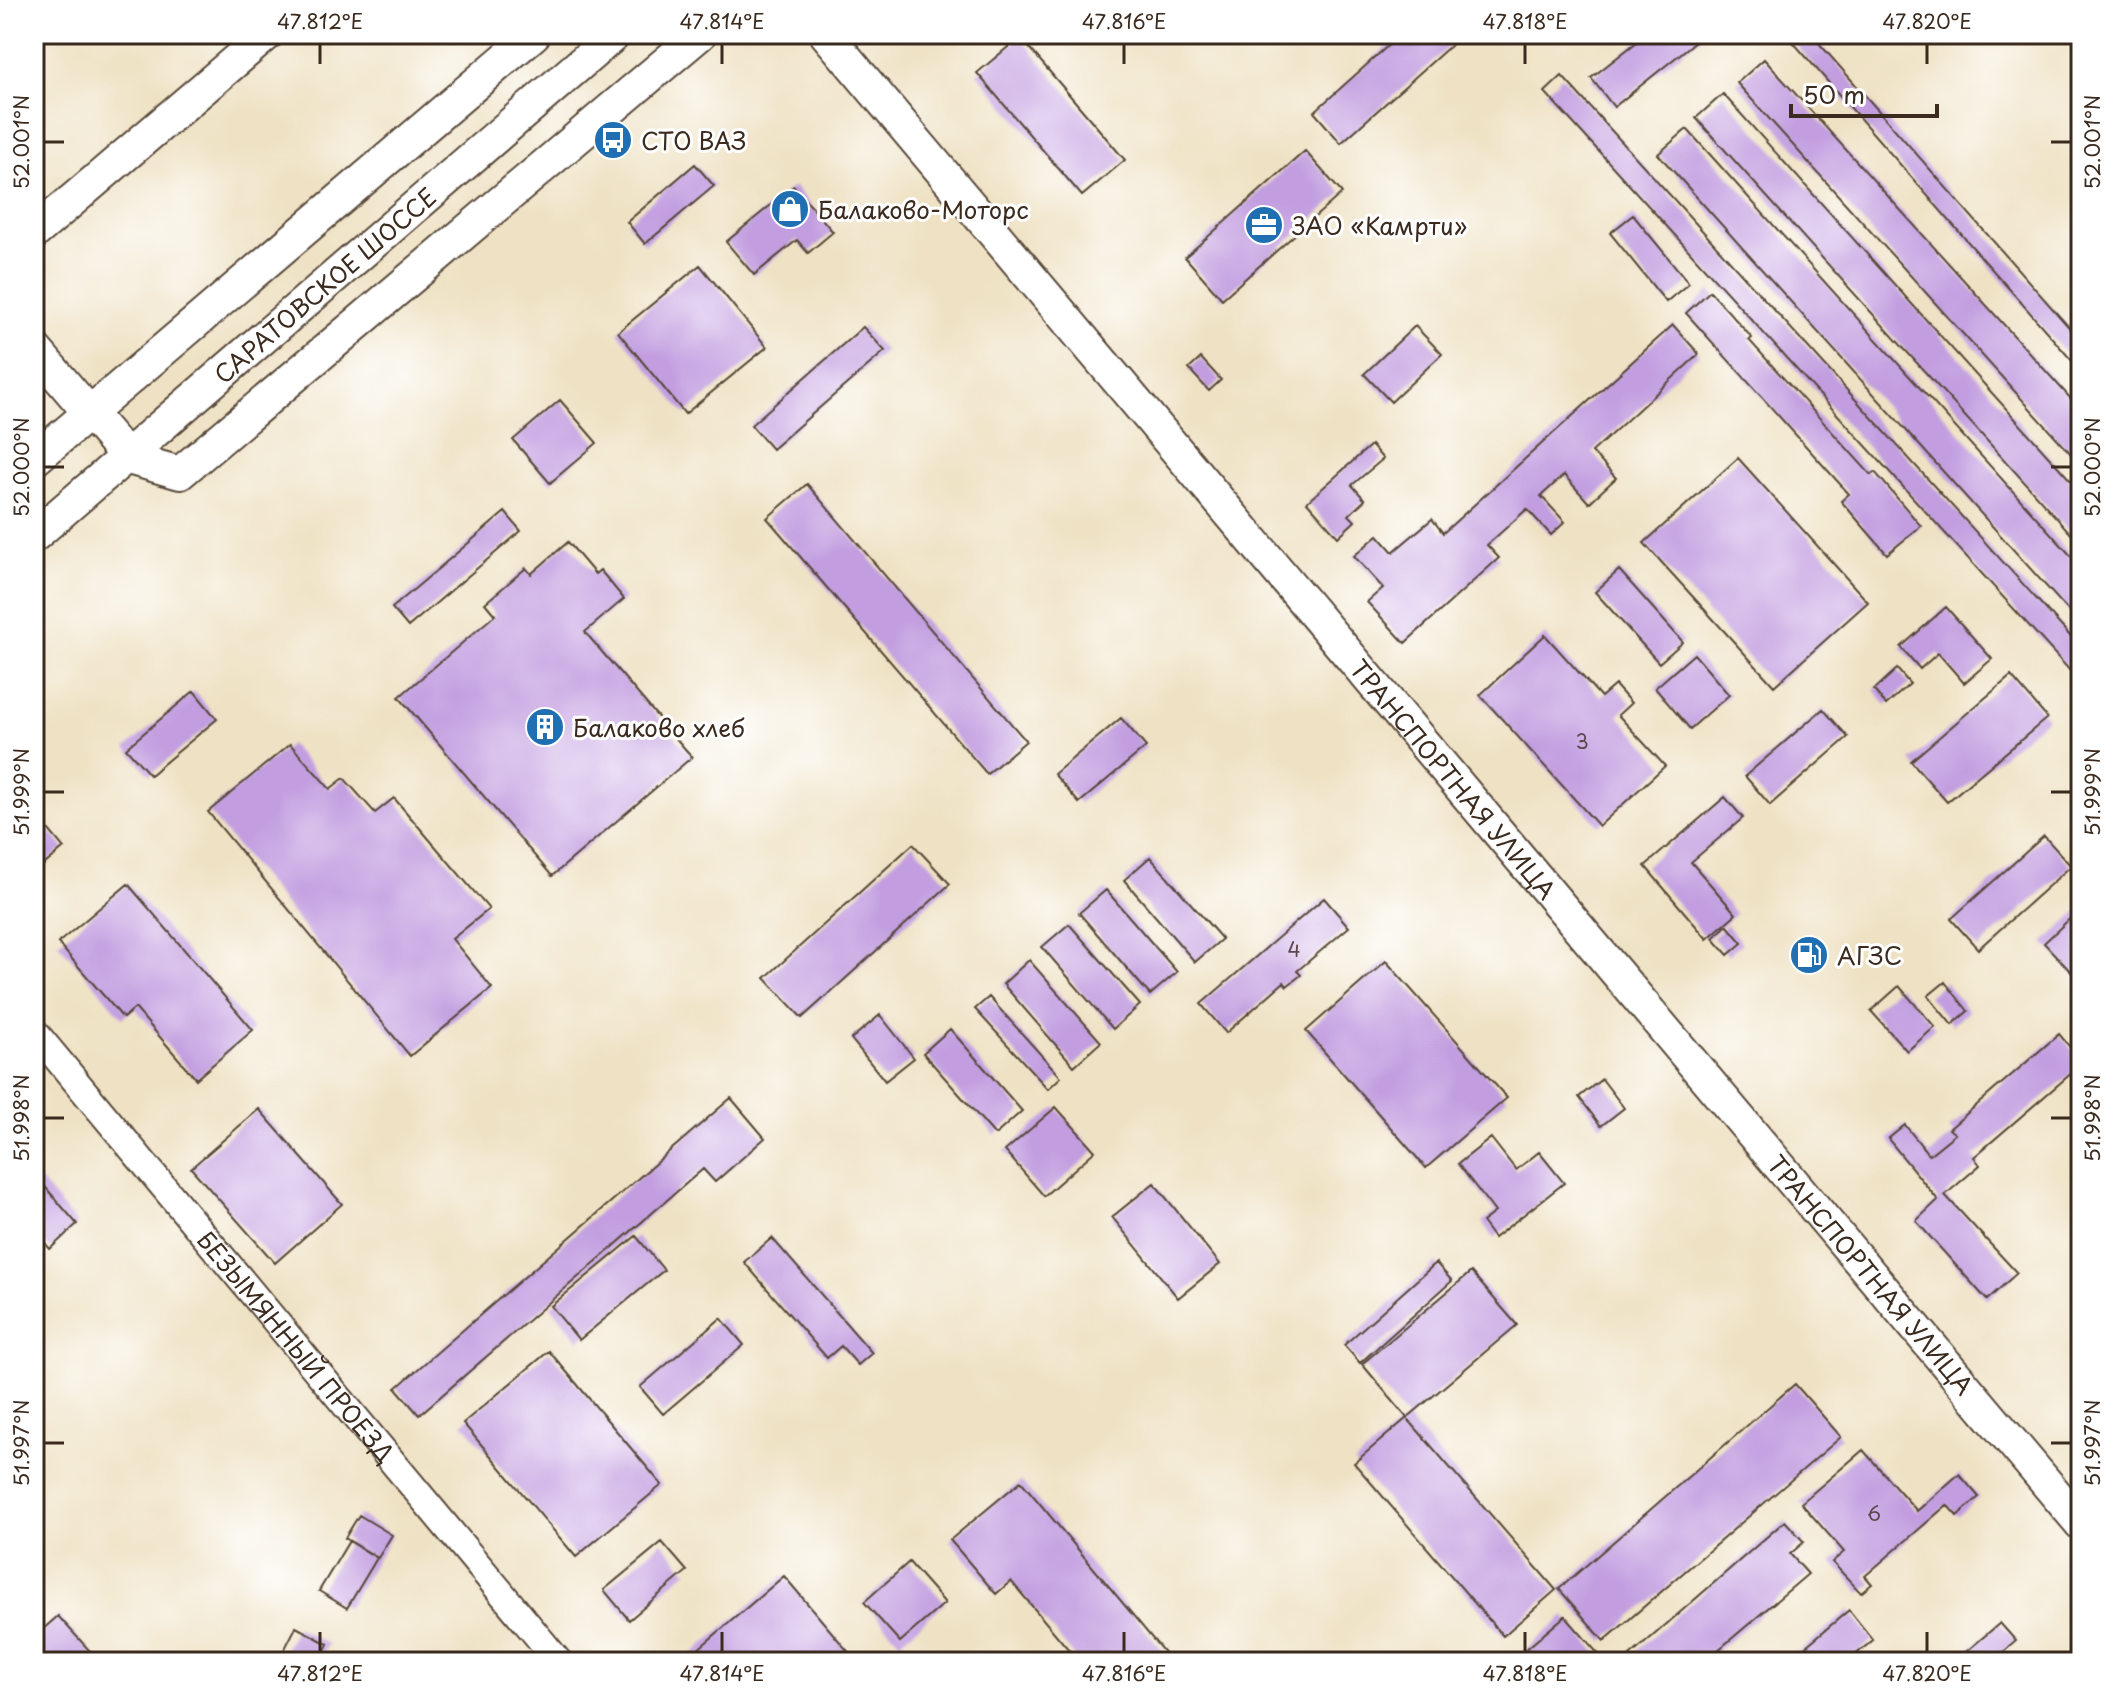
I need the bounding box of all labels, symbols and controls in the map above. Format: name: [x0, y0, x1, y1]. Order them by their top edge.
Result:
text: 47.812°E: [277, 6, 363, 36]
text: 47.814°E: [679, 6, 765, 36]
text: 47.816°E: [1082, 6, 1166, 36]
text: 47.818°E: [1482, 6, 1568, 36]
text: 47.820°E: [1882, 6, 1972, 36]
scale bar: [1791, 68, 1937, 118]
text: 50 m: [1803, 76, 1865, 112]
text: 52.001°N: [6, 95, 36, 189]
text: 52.001°N: [2077, 95, 2107, 189]
bus stop icon: СТО ВАЗ: [592, 119, 634, 161]
place label: СТО ВАЗ: [641, 122, 747, 158]
street label: САРАТОВСКОЕ ШОССЕ: [205, 179, 444, 391]
shop icon: Балаково-Моторс: [769, 188, 811, 230]
place label: Балаково-Моторс: [818, 191, 1029, 227]
office icon: ЗАО «Камрти»: [1243, 204, 1285, 246]
place label: ЗАО «Камрти»: [1292, 207, 1467, 243]
text: 52.000°N: [6, 417, 36, 517]
text: 52.000°N: [2077, 417, 2107, 517]
street label: ТРАНСПОРТНАЯ УЛИЦА: [1342, 651, 1565, 907]
building icon: Балаково хлеб: [524, 706, 566, 748]
place label: Балаково хлеб: [573, 709, 745, 745]
house number: 3: [1575, 726, 1589, 756]
text: 51.999°N: [6, 748, 36, 836]
text: 51.999°N: [2077, 748, 2107, 836]
house number: 4: [1287, 934, 1301, 964]
fuel station icon: АГЗС: [1788, 934, 1830, 976]
place label: АГЗС: [1837, 937, 1902, 973]
text: 51.998°N: [6, 1074, 36, 1162]
text: 51.998°N: [2077, 1074, 2107, 1162]
street label: ТРАНСПОРТНАЯ УЛИЦА: [1759, 1147, 1983, 1402]
street label: БЕЗЫМЯННЫЙ ПРОЕЗД: [189, 1223, 403, 1470]
text: 51.997°N: [6, 1399, 36, 1487]
text: 51.997°N: [2077, 1399, 2107, 1487]
house number: 6: [1867, 1498, 1881, 1528]
text: 47.812°E: [277, 1658, 363, 1688]
text: 47.814°E: [679, 1658, 765, 1688]
text: 47.816°E: [1082, 1658, 1166, 1688]
text: 47.818°E: [1482, 1658, 1568, 1688]
text: 47.820°E: [1882, 1658, 1972, 1688]

